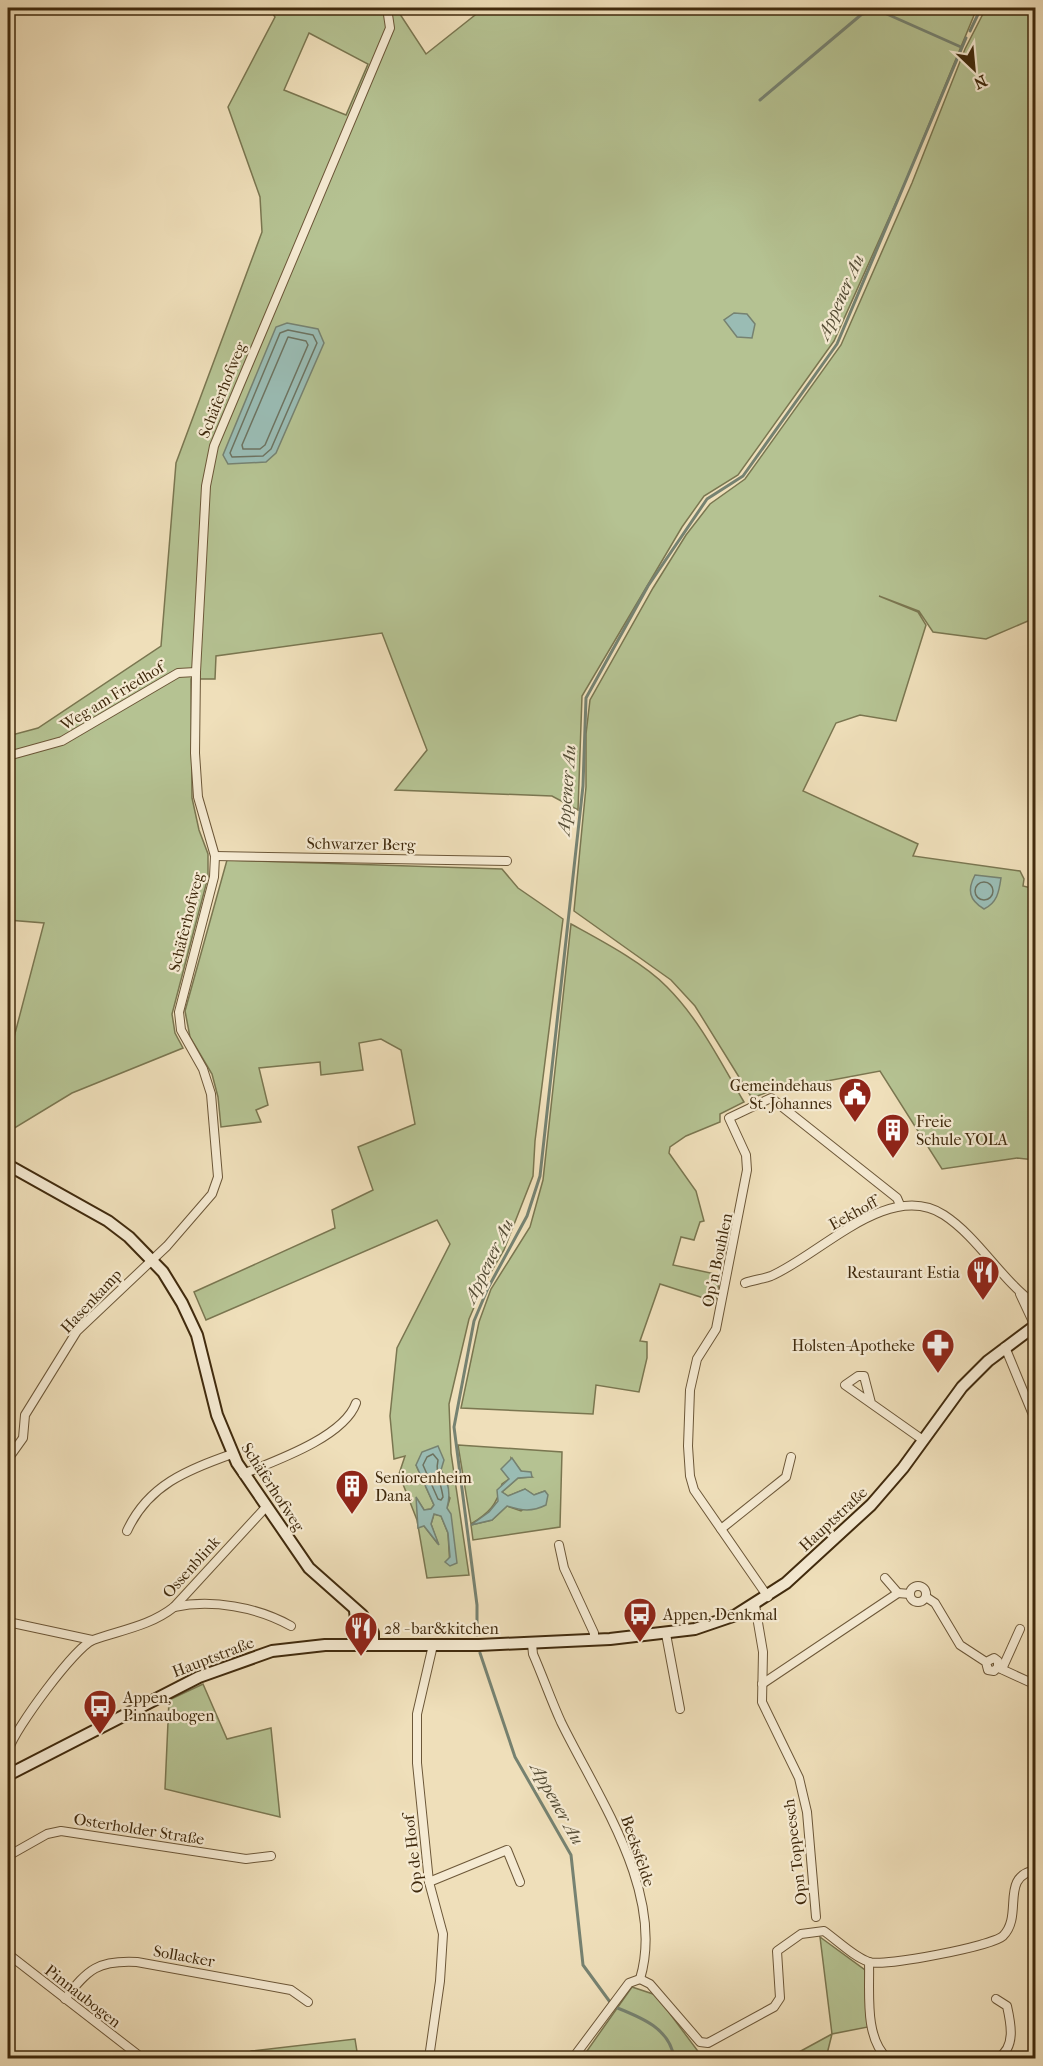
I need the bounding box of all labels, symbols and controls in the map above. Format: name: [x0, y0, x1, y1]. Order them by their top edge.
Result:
north arrow: [944, 39, 1004, 99]
text: N: [970, 71, 990, 94]
water label: Appener Au: [812, 251, 869, 344]
street label: Schäferhofweg: [194, 339, 250, 441]
street label: Weg am Friedhof: [56, 656, 170, 735]
water label: Appener Au: [553, 744, 581, 838]
street label: Schwarzer Berg: [306, 834, 416, 854]
street label: Schäferhofweg: [164, 870, 208, 974]
place label: Gemeindehaus St. Johannes: [730, 1076, 832, 1113]
public building icon: Gemeindehaus St. Johannes: [837, 1076, 873, 1123]
building icon: Freie Schule YOLA: [875, 1112, 911, 1159]
place label: Freie Schule YOLA: [916, 1112, 1009, 1149]
street label: Eekhoff: [826, 1190, 884, 1234]
street label: Op'n Bouhlen: [698, 1211, 736, 1309]
water label: Appener Au: [459, 1216, 518, 1308]
restaurant icon: Restaurant Estia: [965, 1254, 1001, 1301]
place label: Restaurant Estia: [847, 1263, 961, 1282]
street label: Hasenkamp: [57, 1265, 126, 1337]
pharmacy icon: Holsten-Apotheke: [920, 1327, 956, 1374]
place label: Holsten-Apotheke: [792, 1336, 915, 1355]
street label: Schäferhofweg: [237, 1439, 309, 1535]
building icon: Seniorenheim Dana: [334, 1468, 370, 1515]
place label: Seniorenheim Dana: [375, 1468, 473, 1505]
street label: Hauptstraße: [795, 1483, 871, 1555]
street label: Ossenblink: [158, 1532, 224, 1602]
bus stop icon: Appen, Denkmal: [622, 1596, 658, 1643]
place label: Appen, Denkmal: [662, 1605, 778, 1624]
restaurant icon: 28 - bar&kitchen: [343, 1610, 379, 1657]
place label: 28 - bar&kitchen: [384, 1619, 499, 1638]
street label: Hauptstraße: [169, 1633, 257, 1681]
bus stop icon: Appen, Pinnaubogen: [82, 1688, 118, 1735]
place label: Appen, Pinnaubogen: [122, 1688, 215, 1725]
water label: Appener Au: [525, 1758, 588, 1849]
street label: Opn Toppeesch: [779, 1798, 811, 1906]
street label: Osterholder Straße: [72, 1809, 206, 1849]
street label: Op de Hoof: [398, 1810, 427, 1894]
street label: Beeksfelde: [617, 1813, 659, 1889]
street label: Sollacker: [152, 1941, 216, 1971]
street label: Pinnaubogen: [41, 1960, 125, 2032]

